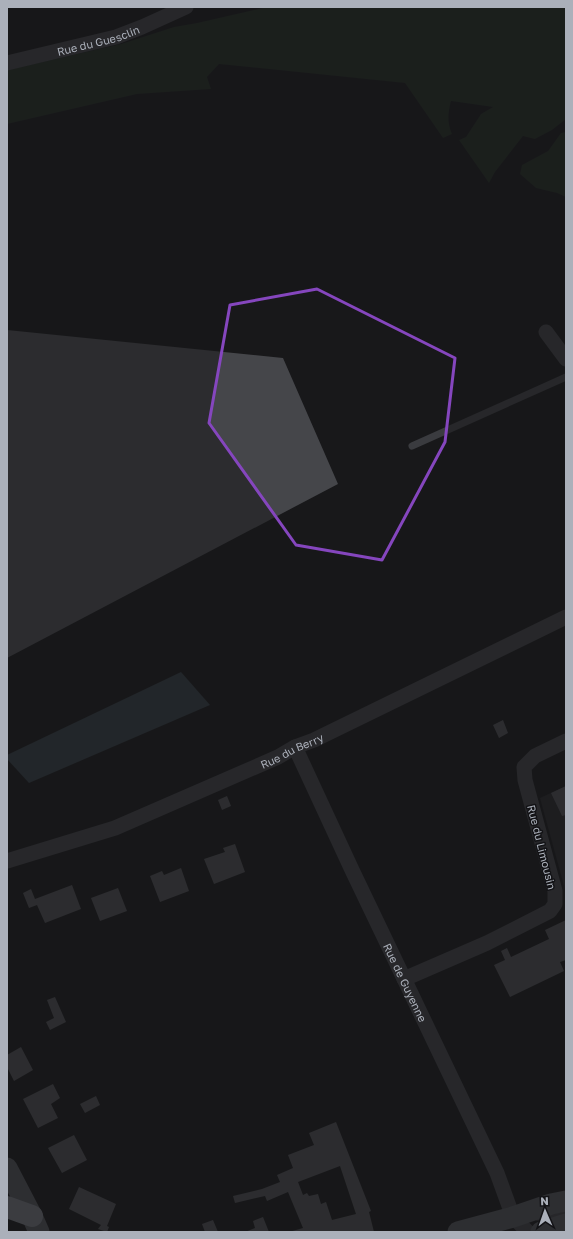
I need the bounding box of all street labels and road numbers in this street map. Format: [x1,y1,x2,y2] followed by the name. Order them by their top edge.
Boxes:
[56,22,141,57] street label: Rue du Guesclin
[258,730,325,770] street label: Rue du Berry
[525,803,559,891] street label: Rue du Limousin
[381,941,430,1024] street label: Rue de Guyenne

